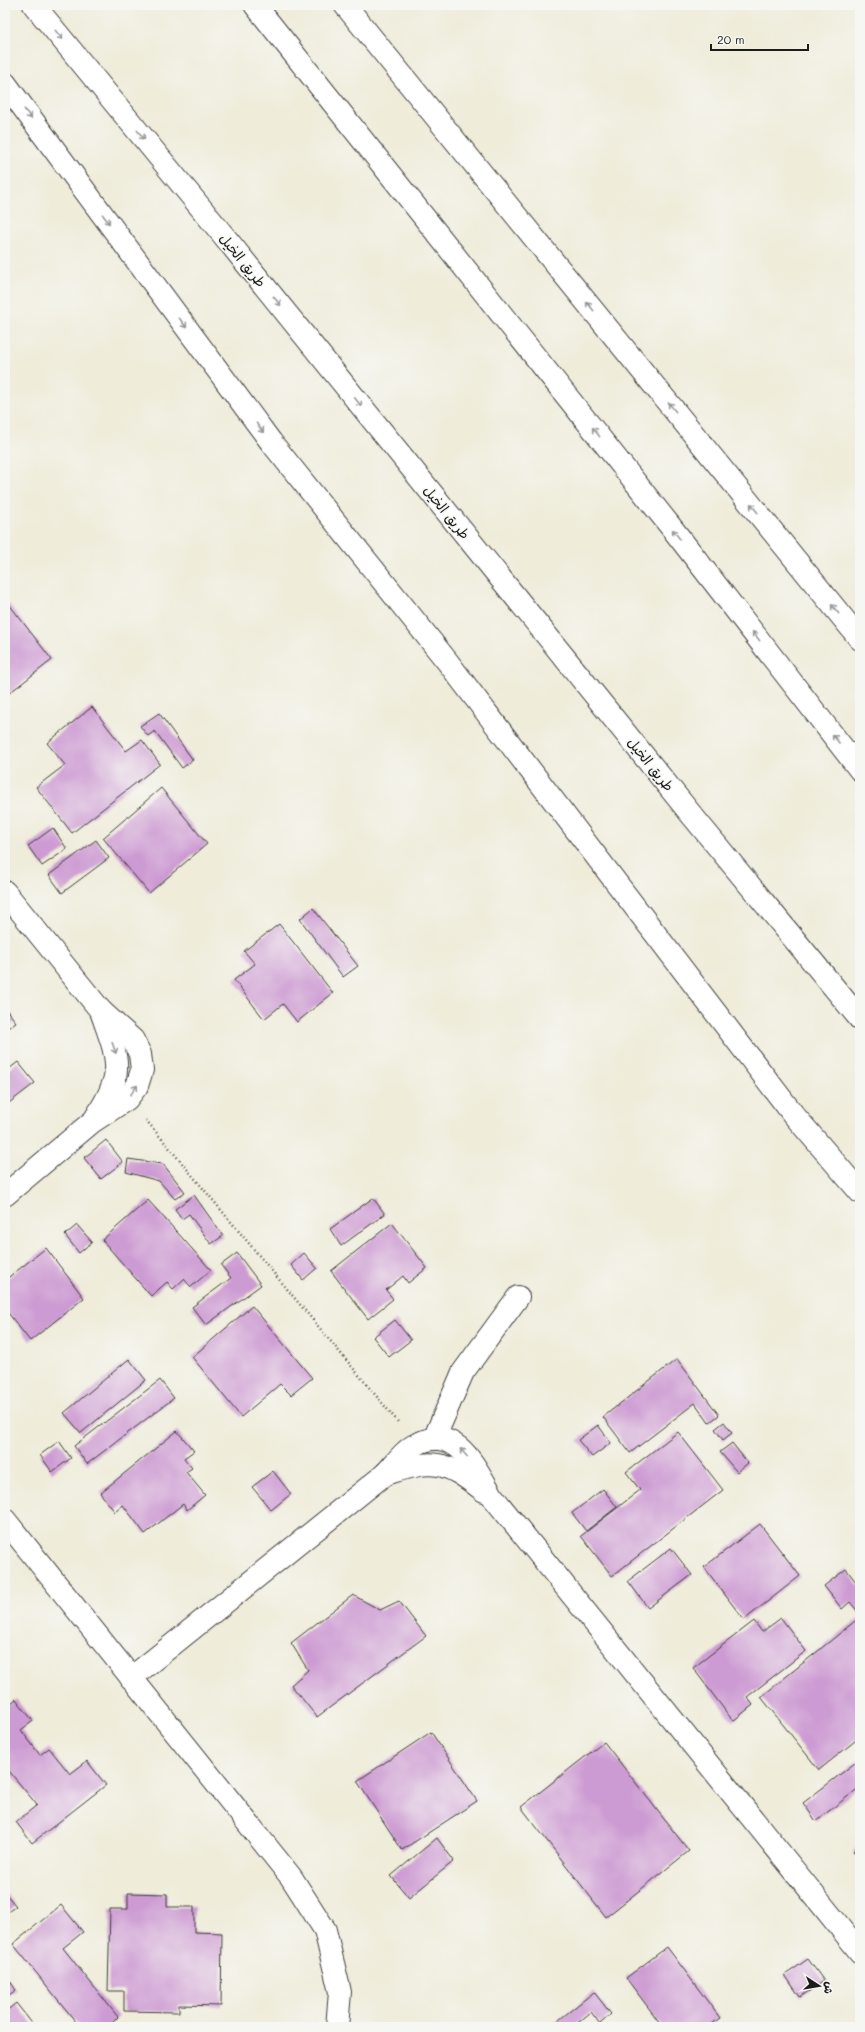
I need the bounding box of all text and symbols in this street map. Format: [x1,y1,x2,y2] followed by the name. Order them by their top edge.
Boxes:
[711,26,808,52] scale bar
[54,30,63,40] one-way arrow
[717,31,745,47] text: 20 m
[24,109,32,120] one-way arrow
[137,130,146,141] one-way arrow
[101,213,110,224] one-way arrow
[215,229,271,291] street label: طريق الخيل
[272,296,281,307] one-way arrow
[586,300,594,311] one-way arrow
[179,318,187,329] one-way arrow
[354,397,363,408] one-way arrow
[667,401,676,412] one-way arrow
[256,422,264,433] one-way arrow
[591,427,600,438] one-way arrow
[419,481,475,543] street label: طريق الخيل
[749,502,758,513] one-way arrow
[672,528,681,539] one-way arrow
[831,603,840,614] one-way arrow
[752,631,761,642] one-way arrow
[623,733,679,795] street label: طريق الخيل
[832,734,840,745] one-way arrow
[110,1042,118,1054] one-way arrow
[130,1085,138,1096] one-way arrow
[460,1448,469,1458] one-way arrow
[799,1966,839,2006] north arrow
[821,1981,838,1996] text: ش

